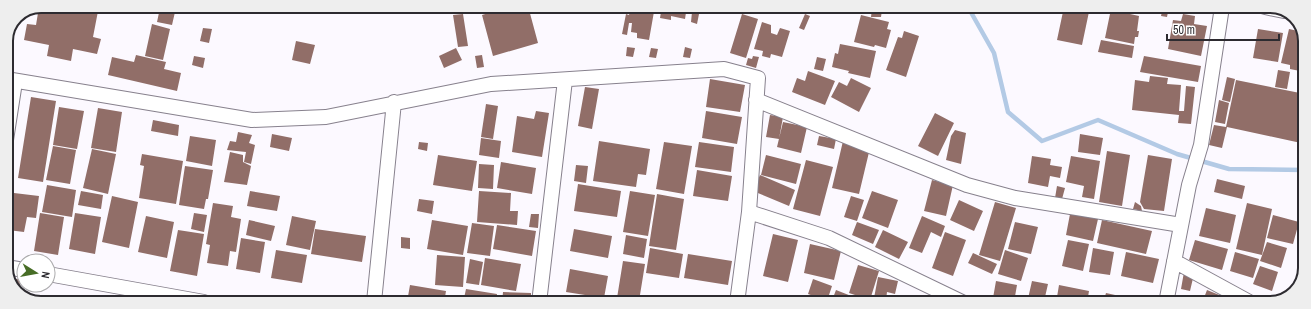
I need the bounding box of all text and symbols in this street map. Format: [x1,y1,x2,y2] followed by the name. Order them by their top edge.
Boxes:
[1167,16,1279,42] scale bar
[1173,22,1195,38] text: 50 m
[16,253,56,293] north arrow
[38,270,53,279] text: N

